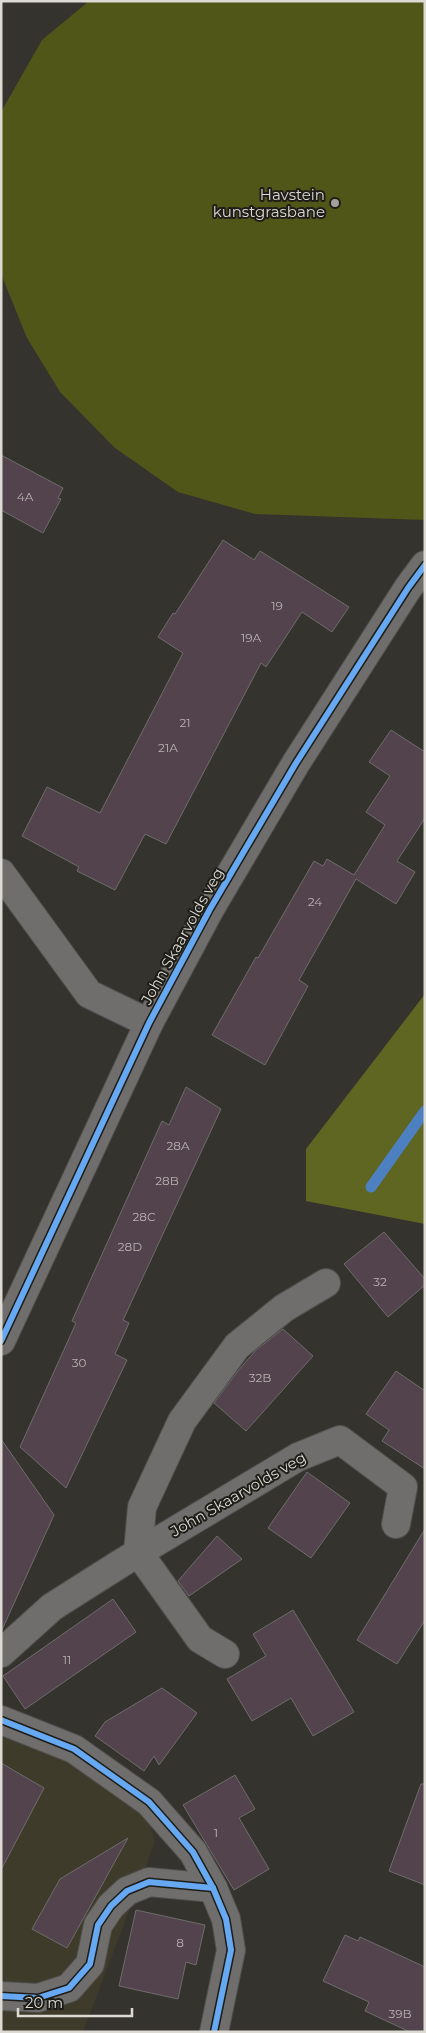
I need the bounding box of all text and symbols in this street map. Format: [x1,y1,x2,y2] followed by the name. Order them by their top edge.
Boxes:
[213,185,325,221] place label: Havstein kunstgrasbane
[329,197,341,209] marker: Havstein kunstgrasbane
[17,489,34,504] house number: 4A
[271,598,283,613] house number: 19
[241,630,261,645] house number: 19A
[179,715,191,730] house number: 21
[158,740,178,755] house number: 21A
[136,864,227,1008] street label: John Skaarvolds veg
[308,894,322,909] house number: 24
[166,1138,190,1153] house number: 28A
[155,1173,179,1188] house number: 28B
[133,1209,156,1224] house number: 28C
[118,1239,142,1254] house number: 28D
[373,1274,387,1289] house number: 32
[72,1355,86,1370] house number: 30
[249,1370,271,1385] house number: 32B
[166,1447,309,1541] street label: John Skaarvolds veg
[63,1652,71,1667] house number: 11
[214,1825,218,1840] house number: 1
[176,1935,184,1950] house number: 8
[18,1986,131,2018] scale bar
[25,1993,63,2012] text: 20 m
[388,2006,412,2021] house number: 39B

